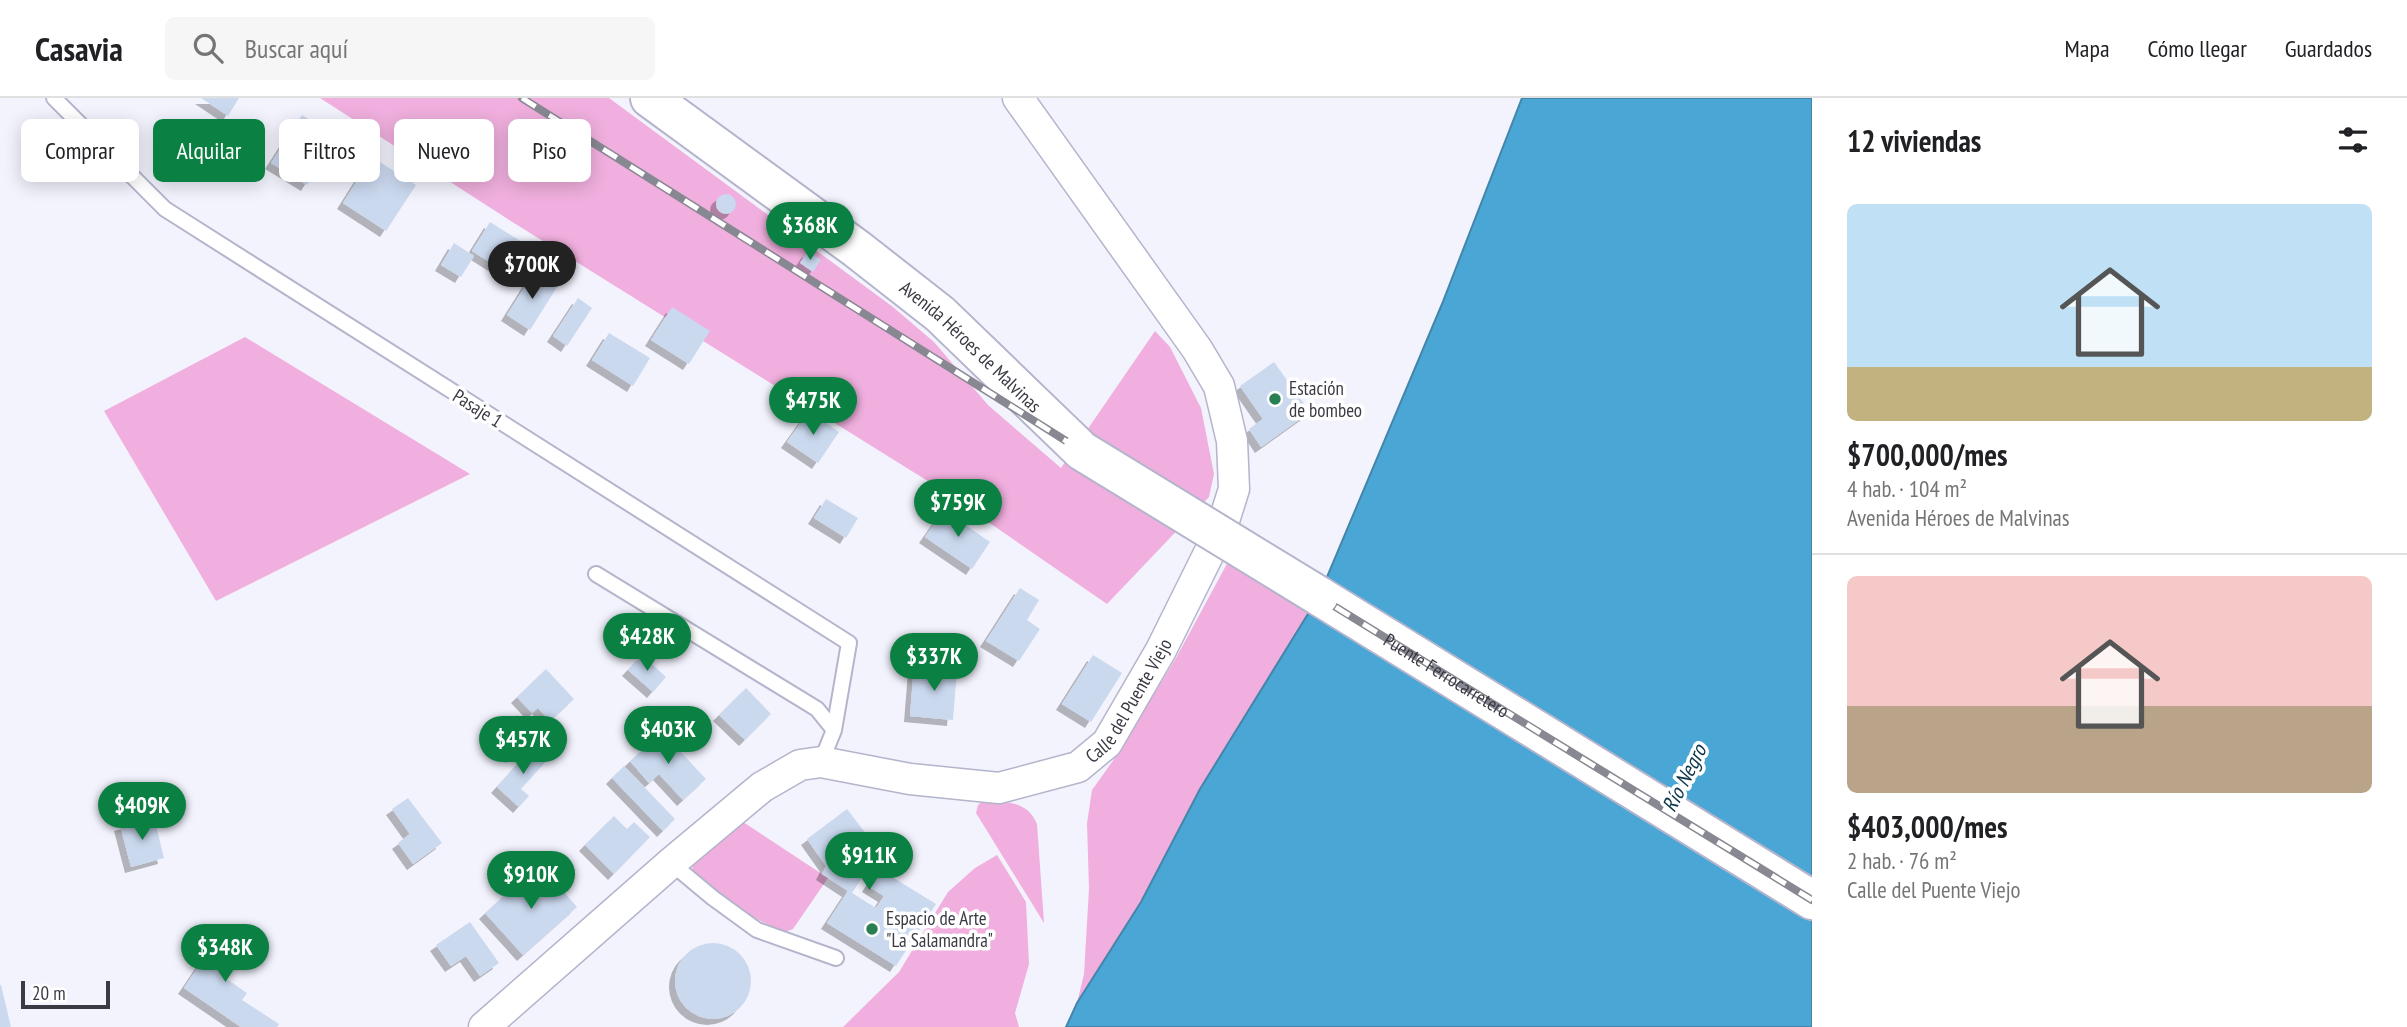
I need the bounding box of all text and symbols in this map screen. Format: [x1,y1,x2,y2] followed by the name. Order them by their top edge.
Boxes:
[165,17,655,80] search box
[35,27,123,70] text: Casavia
[189,29,227,67] icon: search
[245,32,348,65] text: Buscar aquí
[2065,33,2110,64] text: Mapa
[2148,33,2247,64] text: Cómo llegar
[2285,33,2372,64] text: Guardados
[21,119,139,182] chip: Comprar
[153,119,265,182] chip: Alquilar
[279,119,380,182] chip: Filtros
[394,119,494,182] chip: Nuevo
[508,119,591,182] chip: Piso
[1847,121,1981,160] text: 12 viviendas
[2334,121,2372,159] icon: filters
[761,202,859,262] pin: $368K
[782,210,838,239] text: $368K
[483,242,581,301] pin: $700K
[504,249,560,278] text: $700K
[2047,249,2173,375] icon: home
[895,275,1046,417] street label: Avenida Héroes de Malvinas
[1289,376,1362,422] place label: Estación de bombeo
[764,378,862,437] pin: $475K
[449,383,507,433] street label: Pasaje 1
[785,385,841,414] text: $475K
[1267,391,1283,407] marker: Estación de bombeo
[1847,435,2008,474] text: $700,000/mes
[1847,474,1967,503] text: 4 hab. · 104 m²
[909,480,1007,539] pin: $759K
[930,487,986,516] text: $759K
[1847,503,2069,532] text: Avenida Héroes de Malvinas
[598,614,696,673] pin: $428K
[619,621,675,650] text: $428K
[2047,621,2173,747] icon: home
[1379,628,1514,723] street label: Puente Ferrocarretero
[885,634,983,693] pin: $337K
[1080,634,1177,768] street label: Calle del Puente Viejo
[906,641,962,670] text: $337K
[619,706,717,766] pin: $403K
[640,714,696,743] text: $403K
[474,716,572,776] pin: $457K
[495,724,551,753] text: $457K
[1656,738,1713,816] water label: Río Negro
[93,782,191,842] pin: $409K
[114,790,170,819] text: $409K
[1847,807,2008,846] text: $403,000/mes
[820,832,918,892] pin: $911K
[841,840,897,869] text: $911K
[1847,846,1957,875] text: 2 hab. · 76 m²
[482,852,580,911] pin: $910K
[503,859,559,888] text: $910K
[1847,875,2021,904] text: Calle del Puente Viejo
[886,906,993,952] place label: Espacio de Arte "La Salamandra"
[864,921,880,937] marker: Espacio de Arte "La Salamandra"
[176,924,274,984] pin: $348K
[197,932,253,961] text: $348K
[21,978,110,1010] scale bar
[32,981,66,1005] text: 20 m

